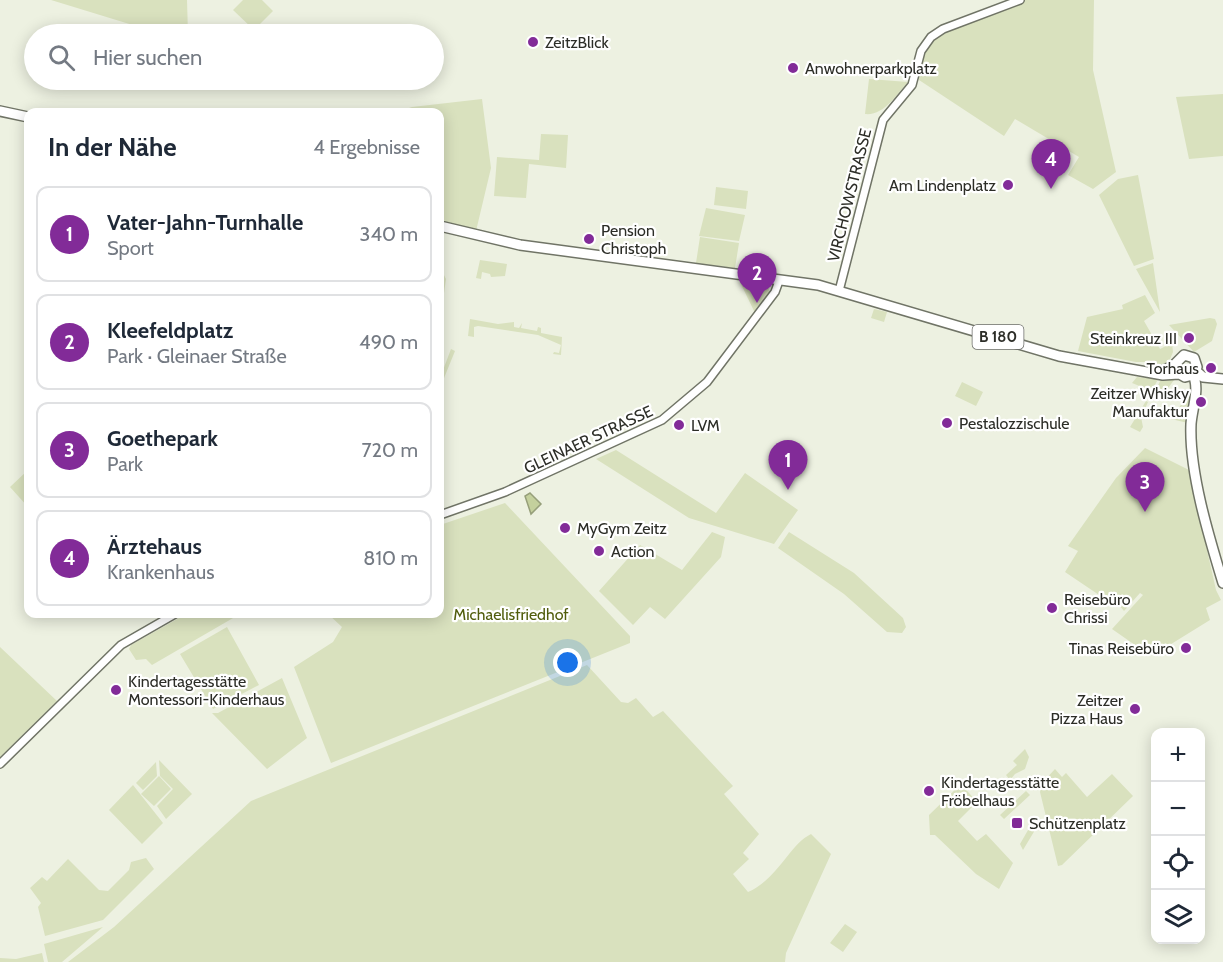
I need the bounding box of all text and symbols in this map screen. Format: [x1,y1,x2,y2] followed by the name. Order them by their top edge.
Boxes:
[24,24,444,90] search box
[545,33,609,52] place label: ZeitzBlick
[526,35,540,49] marker: ZeitzBlick
[45,41,78,74] icon: search
[93,44,202,71] text: Hier suchen
[805,59,937,78] place label: Anwohnerparkplatz
[786,61,800,75] marker: Anwohnerparkplatz
[824,126,875,264] street label: VIRCHOWSTRASSE
[48,131,177,163] text: In der Nähe
[313,135,420,159] text: 4 Ergebnisse
[1032,140,1070,189] pin: 4
[889,176,996,195] place label: Am Lindenplatz
[1001,178,1015,192] marker: Am Lindenplatz
[107,209,303,236] text: Vater-Jahn-Turnhalle
[601,221,666,258] place label: Pension Christoph
[66,222,73,246] text: 1
[360,222,418,246] text: 340 m
[582,232,596,246] marker: Pension Christoph
[107,236,154,260] text: Sport
[738,254,777,303] pin: 2
[107,317,233,344] text: Kleefeldplatz
[972,325,1024,349] road number: B 180
[1090,329,1177,348] place label: Steinkreuz III
[64,330,75,354] text: 2
[359,330,418,354] text: 490 m
[1182,331,1196,345] marker: Steinkreuz III
[107,344,287,368] text: Park · Gleinaer Straße
[1147,359,1199,378] place label: Torhaus
[1204,361,1218,375] marker: Torhaus
[1090,384,1190,421] place label: Zeitzer Whisky Manufaktur
[1194,395,1208,409] marker: Zeitzer Whisky Manufaktur
[521,401,656,478] street label: GLEINAER STRASSE
[959,414,1069,433] place label: Pestalozzischule
[691,416,720,435] place label: LVM
[940,416,954,430] marker: Pestalozzischule
[672,418,686,432] marker: LVM
[107,425,218,452] text: Goethepark
[64,438,75,462] text: 3
[361,438,418,462] text: 720 m
[768,440,808,490] pin: 1
[107,452,143,476] text: Park
[1126,462,1164,512] pin: 3
[577,519,667,538] place label: MyGym Zeitz
[558,521,572,535] marker: MyGym Zeitz
[107,533,202,560] text: Ärztehaus
[611,542,655,561] place label: Action
[592,544,606,558] marker: Action
[63,546,76,570] text: 4
[363,546,418,570] text: 810 m
[107,560,214,584] text: Krankenhaus
[1064,590,1131,627] place label: Reisebüro Chrissi
[1045,601,1059,615] marker: Reisebüro Chrissi
[453,605,569,624] park label: Michaelisfriedhof
[1069,639,1174,658] place label: Tinas Reisebüro
[1179,641,1193,655] marker: Tinas Reisebüro
[553,648,582,677] your location
[128,672,285,709] place label: Kindertagesstätte Montessori-Kinderhaus
[109,683,123,697] marker: Kindertagesstätte Montessori-Kinderhaus
[1050,691,1124,728] place label: Zeitzer Pizza Haus
[1128,702,1142,716] marker: Zeitzer Pizza Haus
[1151,728,1205,944] map controls
[1151,728,1205,782] button: +
[941,773,1059,810] place label: Kindertagesstätte Fröbelhaus
[1151,782,1205,836] button: −
[922,784,936,798] marker: Kindertagesstätte Fröbelhaus
[1029,814,1126,833] place label: Schützenplatz
[1010,816,1024,830] marker: Schützenplatz
[1151,836,1205,890] button: locate
[1151,890,1205,944] button: layers

